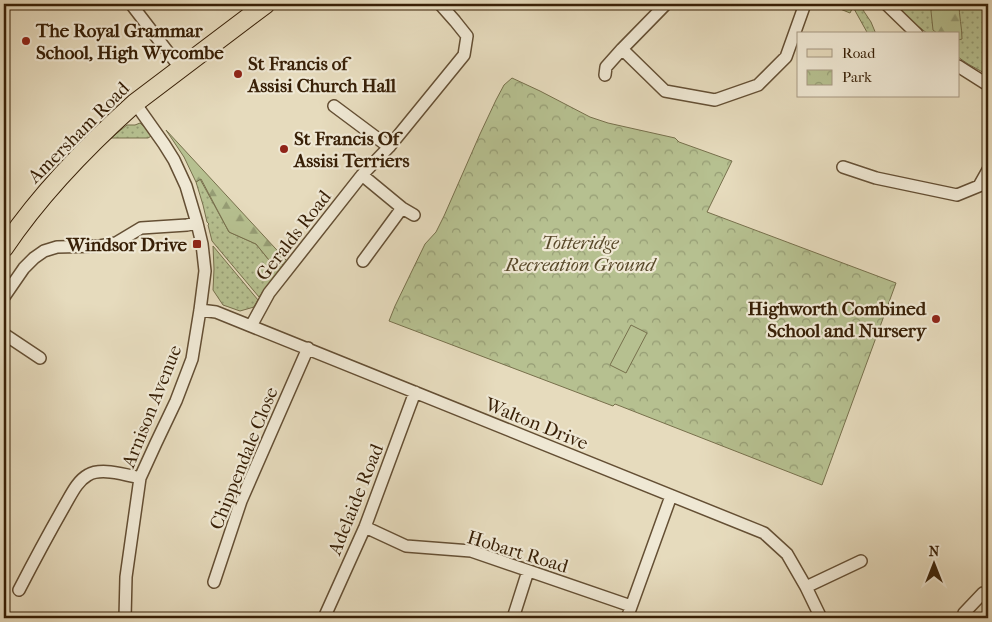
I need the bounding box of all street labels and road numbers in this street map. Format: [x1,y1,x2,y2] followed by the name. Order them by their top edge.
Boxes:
[23,77,134,189] street label: Amersham Road
[252,186,336,285] street label: Geralds Road
[117,342,186,472] street label: Arnison Avenue
[205,384,283,533] street label: Chippendale Close
[481,393,591,455] street label: Walton Drive
[323,440,388,559] street label: Adelaide Road
[465,526,571,578] street label: Hobart Road

